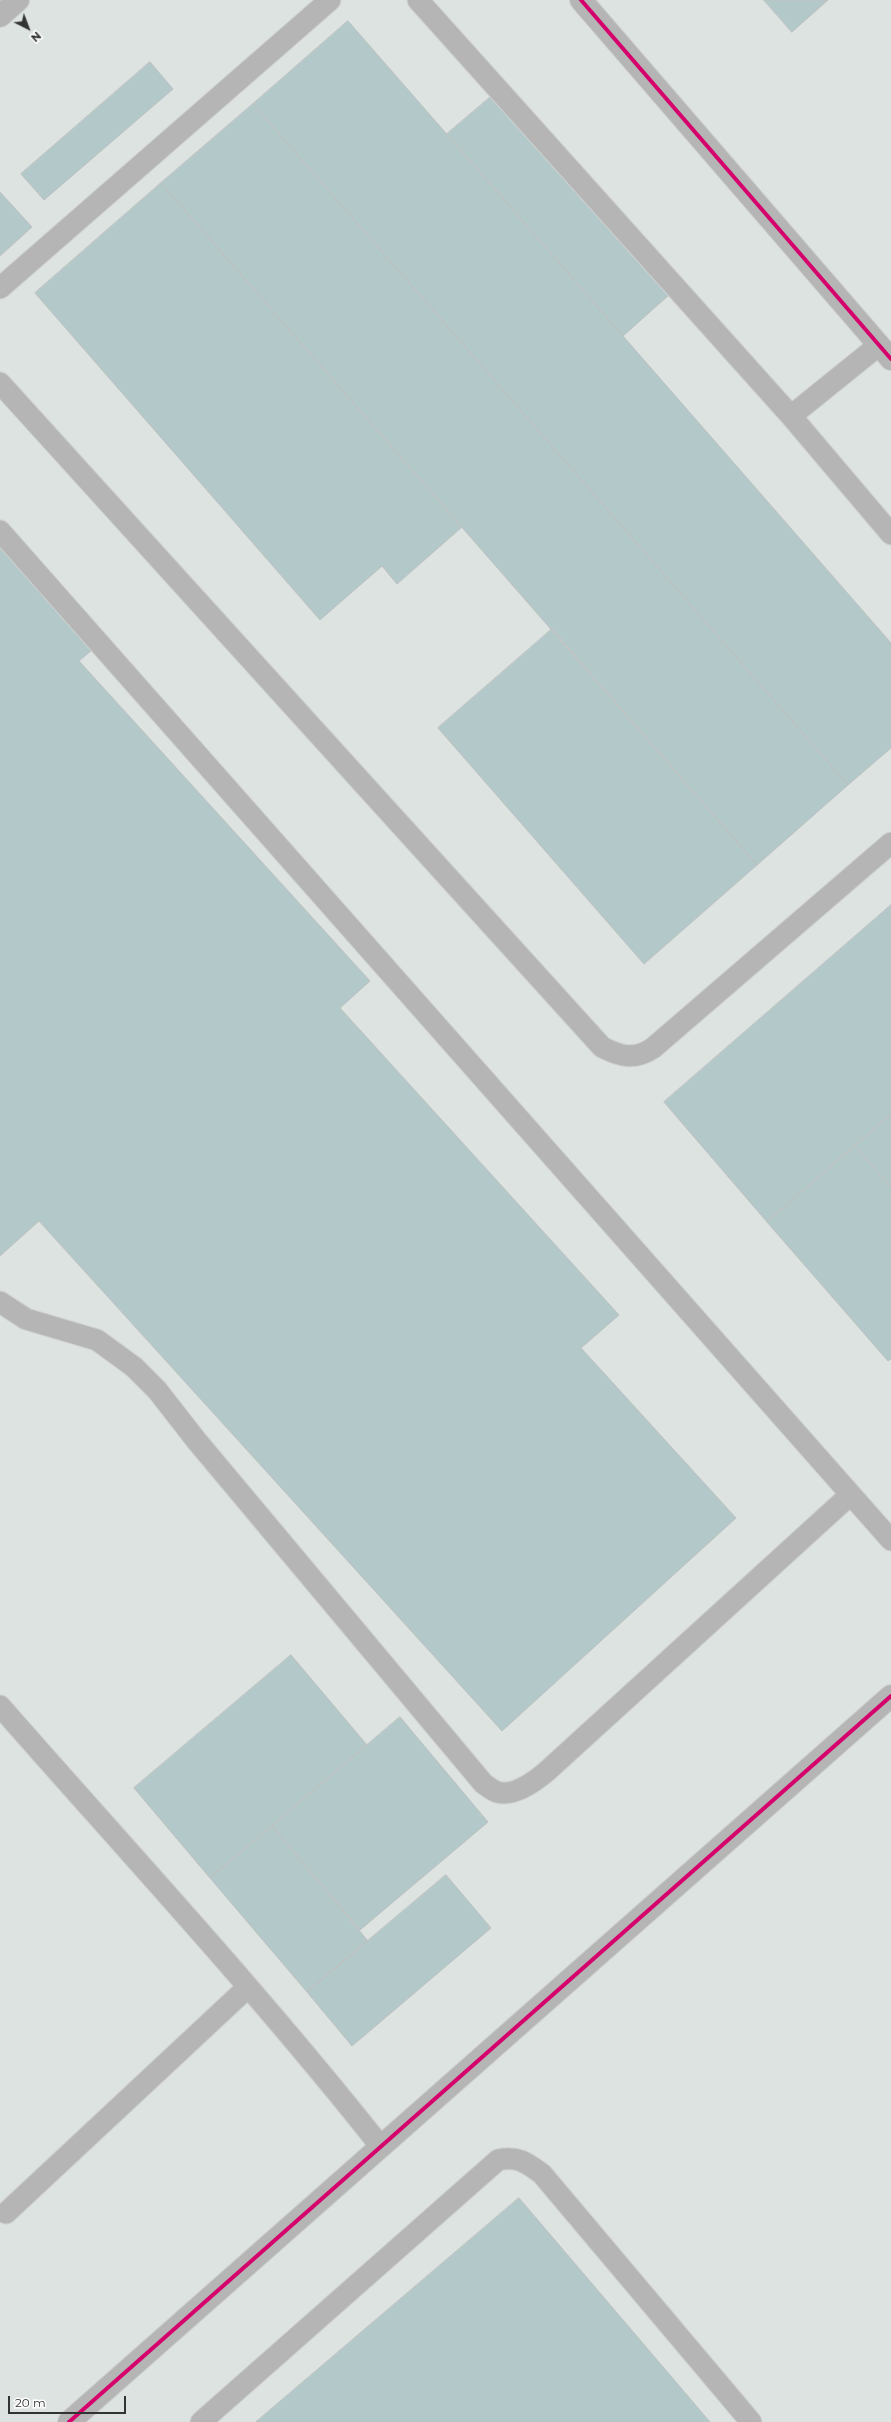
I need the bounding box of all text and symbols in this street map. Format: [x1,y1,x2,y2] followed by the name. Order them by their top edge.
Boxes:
[8,8,48,48] north arrow
[28,29,44,45] text: N
[10,2388,128,2414] scale bar
[15,2395,46,2410] text: 20 m

